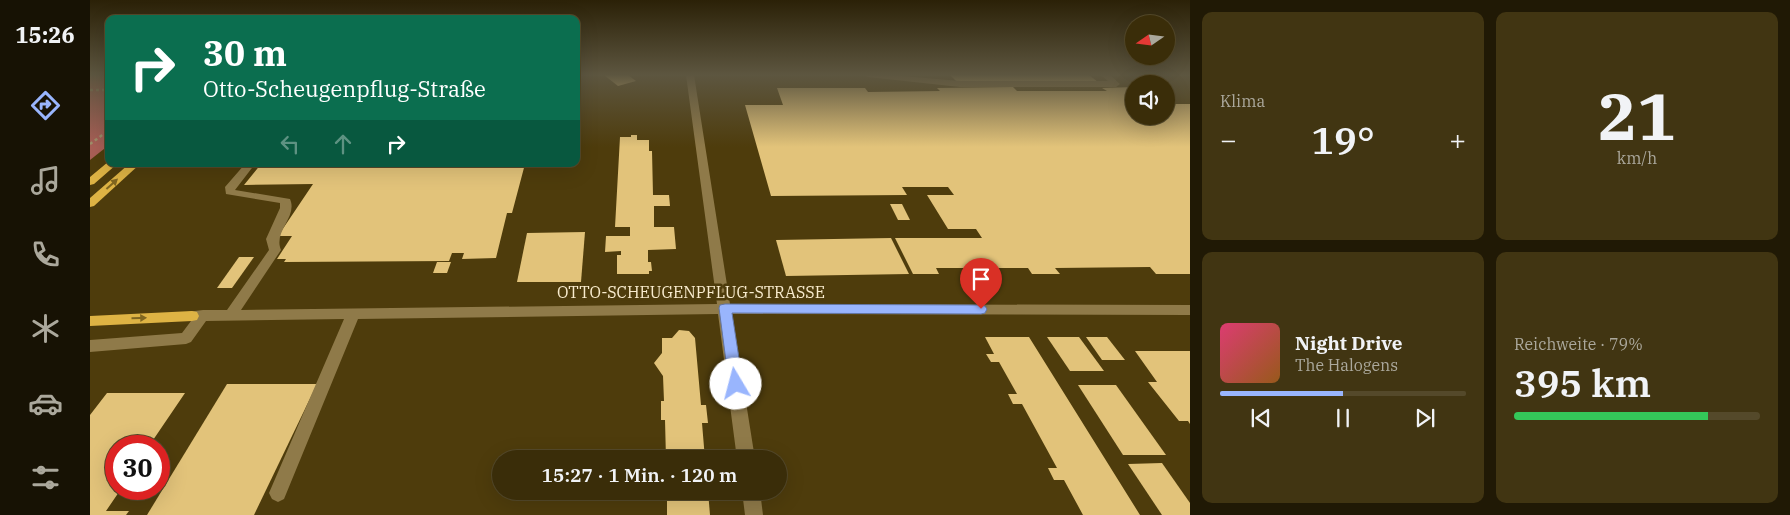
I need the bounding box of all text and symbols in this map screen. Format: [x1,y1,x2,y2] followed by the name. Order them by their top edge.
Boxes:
[1125,15,1175,65] north arrow
[1125,15,1175,125] map controls
[15,20,75,49] text: 15:26
[203,30,287,76] text: 30 m
[120,35,185,100] icon: right
[1598,73,1676,158] text: 21
[203,74,486,103] text: Otto-Scheugenpflug-Straße
[1125,75,1175,125] button: sound
[28,88,63,123] icon: directions
[1220,91,1265,111] text: Klima
[1311,115,1375,164] text: 19°
[1220,121,1237,158] text: −
[1449,121,1466,158] text: +
[276,130,304,158] icon: left
[329,130,357,158] icon: ahead
[382,130,410,158] icon: right
[1617,148,1657,168] text: km/h
[28,163,63,198] icon: music
[106,178,118,190] one-way arrow
[28,237,63,272] icon: phone
[960,258,1002,309] pin
[967,265,995,293] icon: arrive
[557,282,825,302] street label: OTTO-SCHEUGENPFLUG-STRASSE
[28,311,63,346] icon: climate
[131,314,147,322] one-way arrow
[1295,331,1403,355] text: Night Drive
[1514,334,1643,354] text: Reichweite · 79%
[1295,355,1398,375] text: The Halogens
[709,357,761,409] position arrow
[1514,358,1651,407] text: 395 km
[28,386,63,421] icon: car
[1247,404,1275,432] icon: previous
[1329,404,1357,432] icon: pause
[1411,404,1439,432] icon: next
[105,435,170,500] speed limit sign: 30
[28,460,63,495] icon: filters
[542,463,737,487] text: 15:27 · 1 Min. · 120 m

